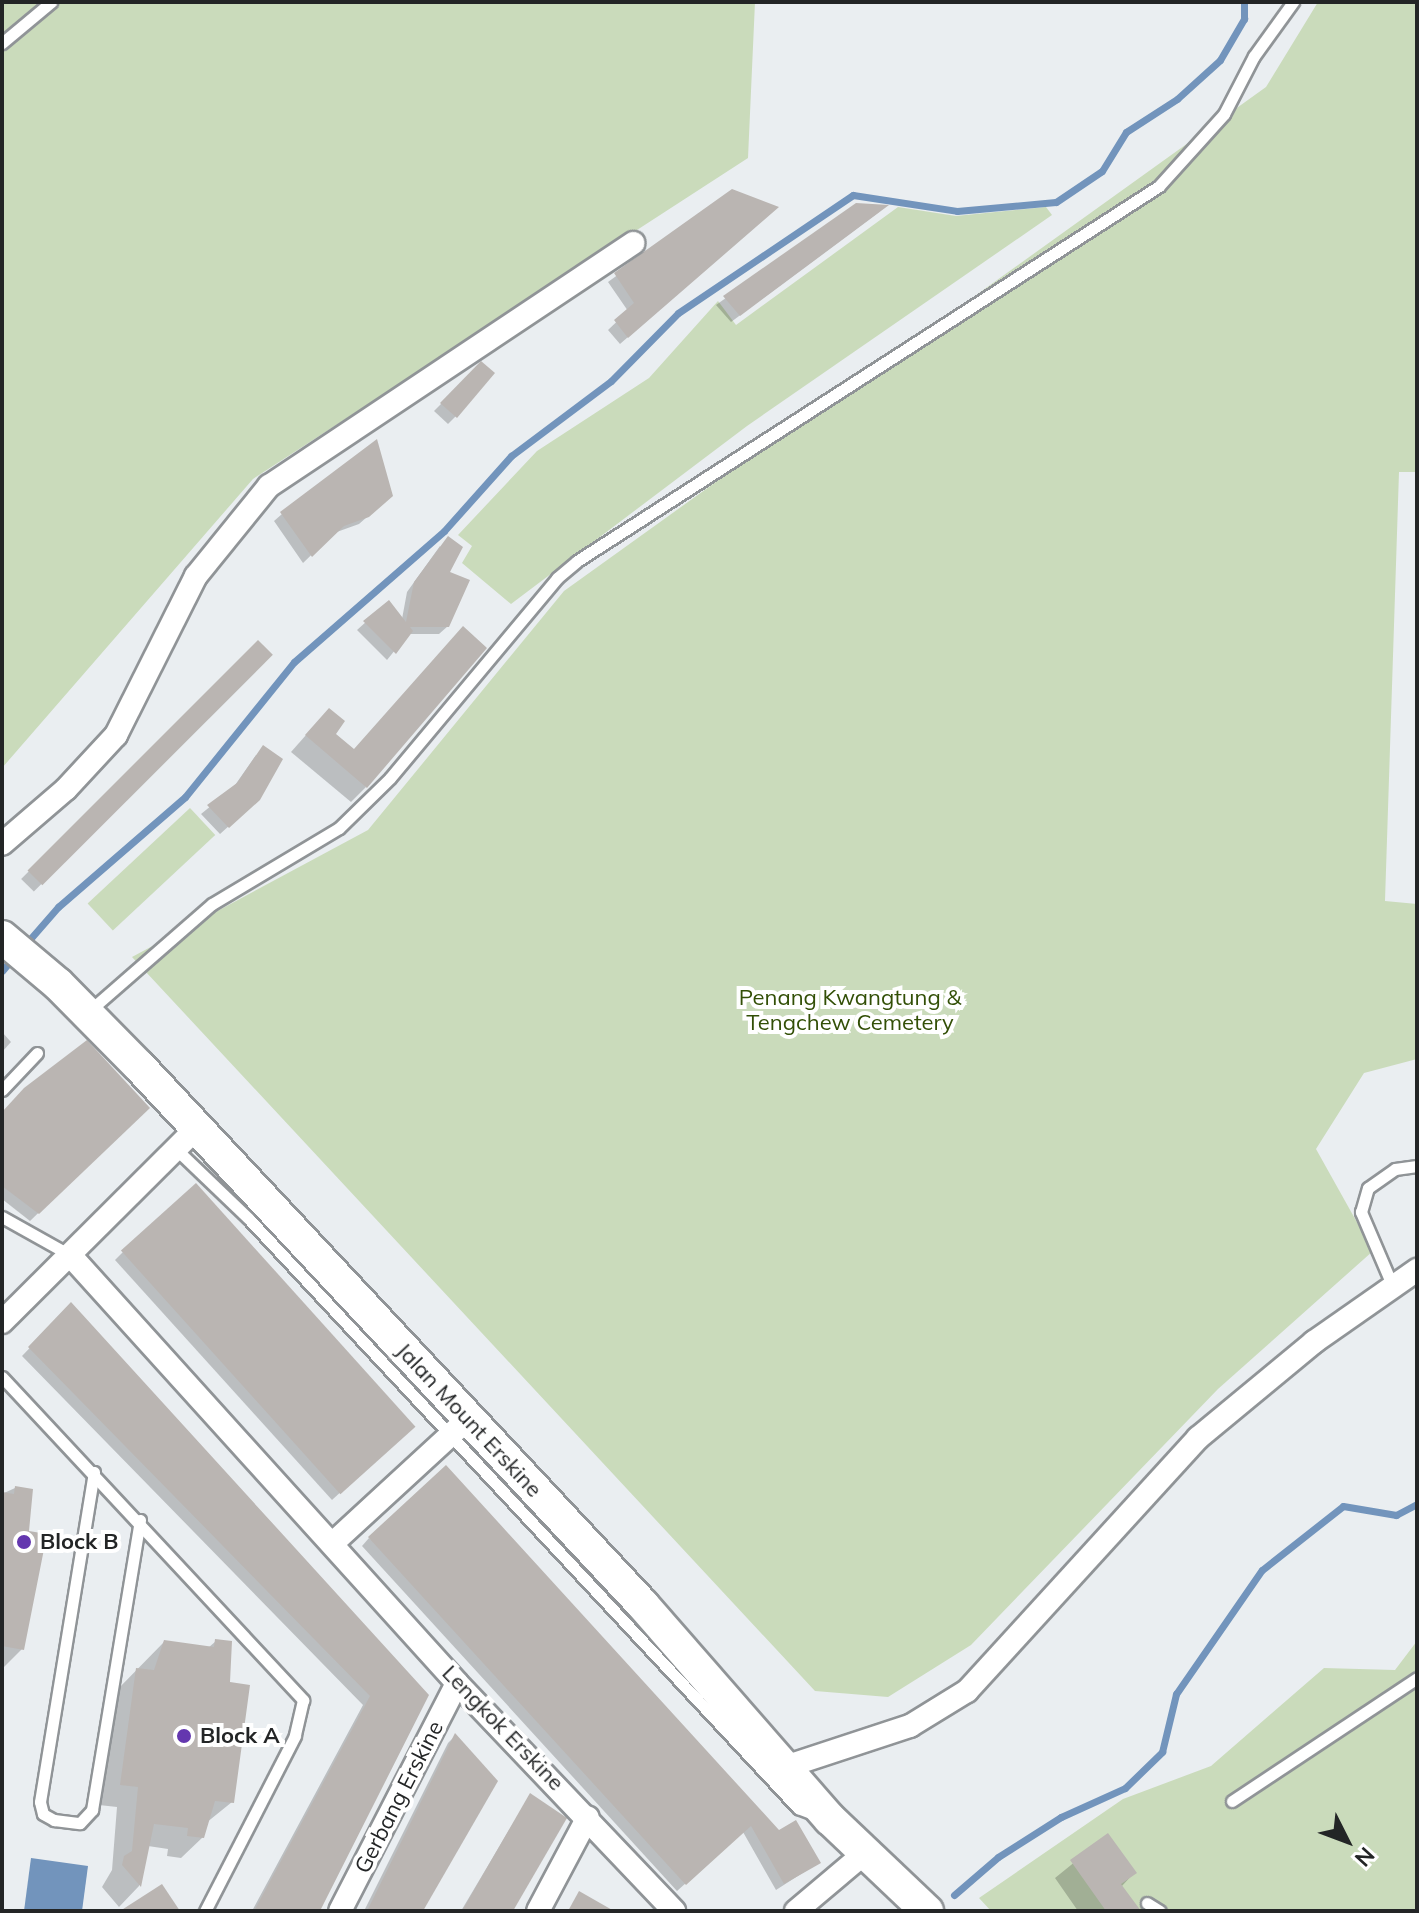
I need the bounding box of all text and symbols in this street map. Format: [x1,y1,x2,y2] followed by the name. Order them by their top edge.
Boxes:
[739,984,961,1036] park label: Penang Kwangtung & Tengchew Cemetery
[391,1337,547,1503] street label: Jalan Mount Erskine
[40,1529,118,1555] place label: Block B
[15,1533,33,1551] marker: Block B
[437,1660,569,1796] street label: Lengkok Erskine
[349,1716,449,1878] street label: Gerbang Erskine
[200,1723,280,1749] place label: Block A
[175,1727,193,1745] marker: Block A
[1307,1801,1387,1881] north arrow
[1349,1842,1381,1873] text: N

